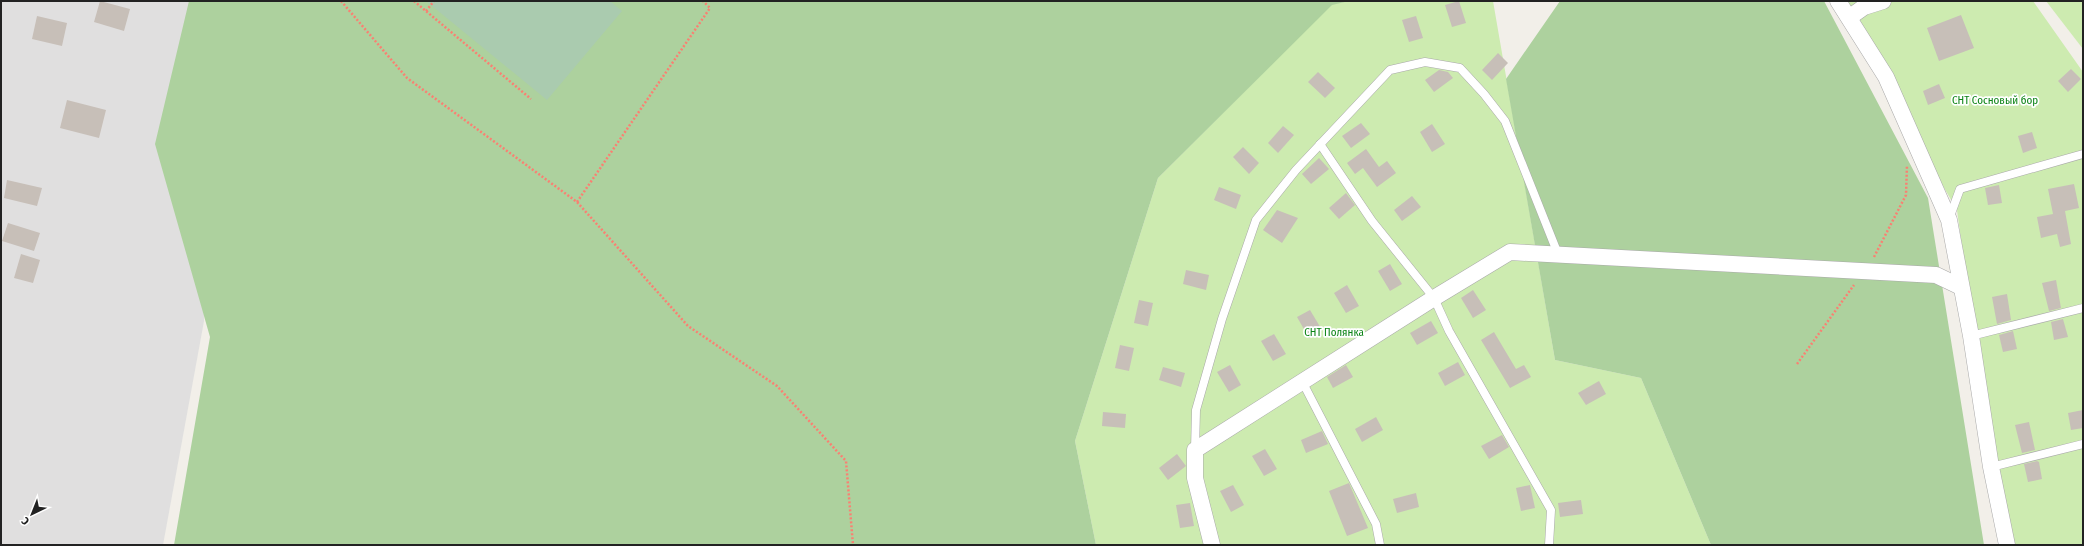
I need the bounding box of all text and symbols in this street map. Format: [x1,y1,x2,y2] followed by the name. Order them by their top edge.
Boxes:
[1952,94,2038,107] park label: СНТ Сосновый бор
[1304,326,1364,339] park label: СНТ Полянка
[12,494,52,534] north arrow
[19,514,32,528] text: С

